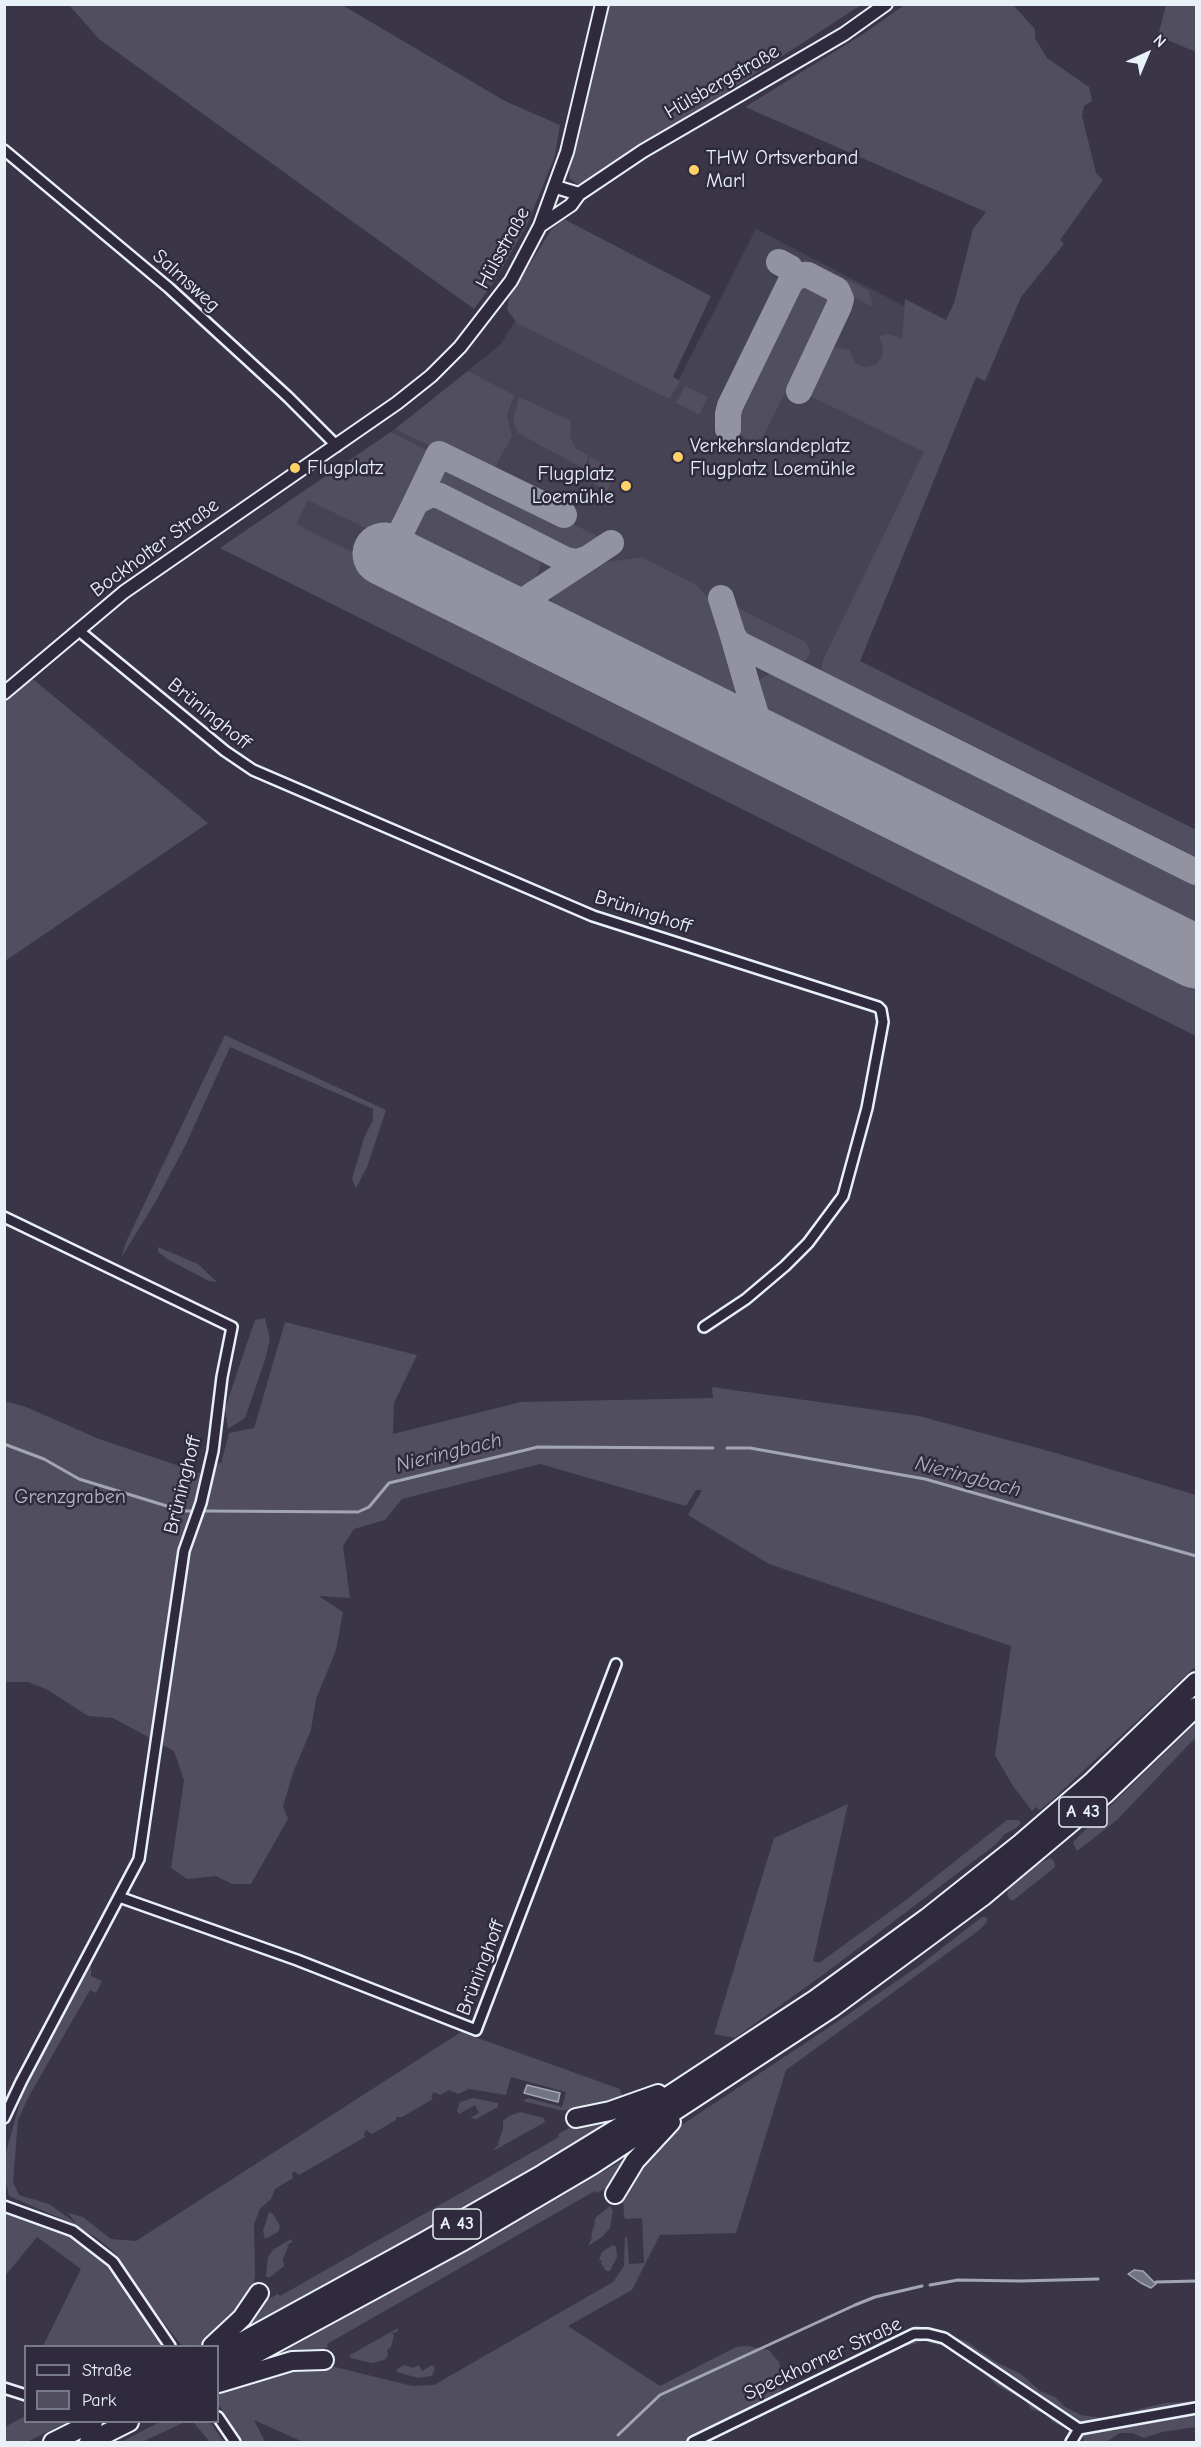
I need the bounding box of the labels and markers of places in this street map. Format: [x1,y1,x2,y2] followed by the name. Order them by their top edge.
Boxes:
[706,146,858,193] place label: THW Ortsverband Marl
[687,163,701,177] marker: THW Ortsverband Marl
[690,434,855,481] place label: Verkehrslandeplatz Flugplatz Loemühle
[671,450,685,464] marker: Verkehrslandeplatz Flugplatz Loemühle
[307,456,383,480] place label: Flugplatz
[288,461,302,475] marker: Flugplatz
[532,462,614,509] place label: Flugplatz Loemühle
[619,479,633,493] marker: Flugplatz Loemühle

